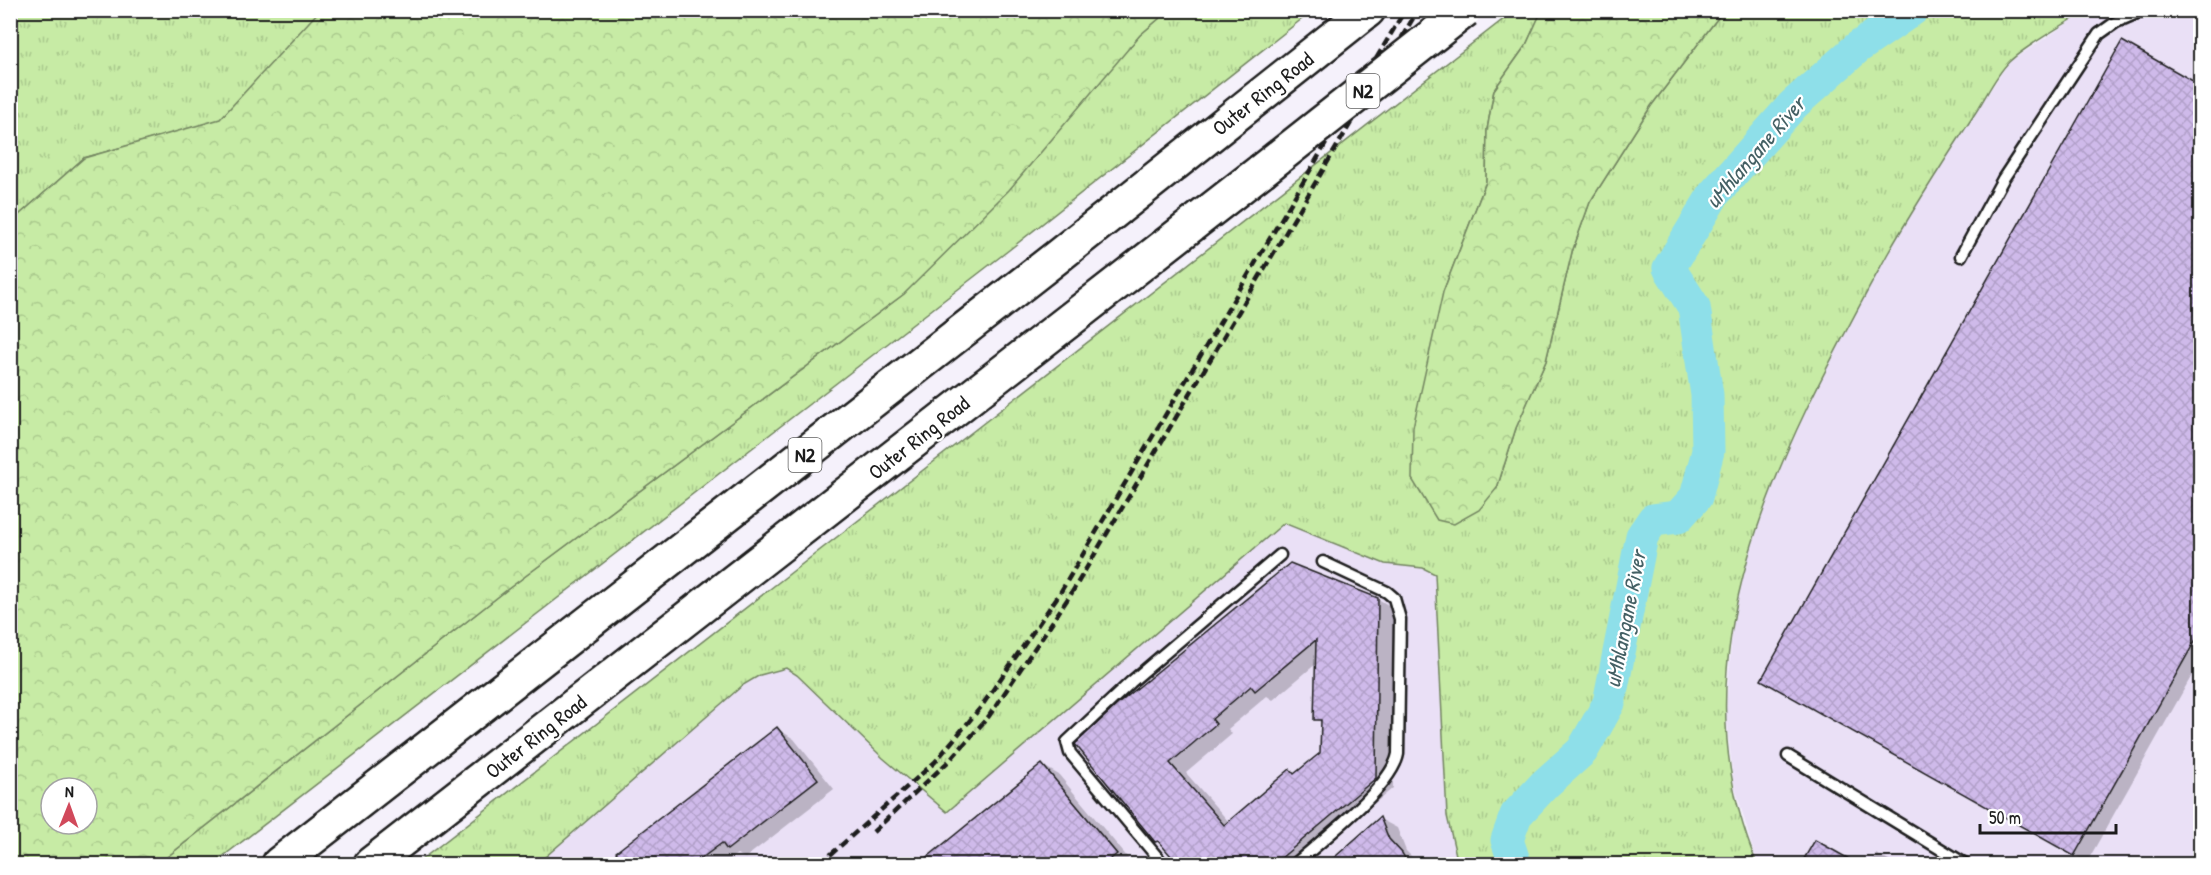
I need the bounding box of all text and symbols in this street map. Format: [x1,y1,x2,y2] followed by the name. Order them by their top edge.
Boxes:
[1206,45,1319,142] street label: Outer Ring Road
[1346,74,1380,108] road number: N2
[1698,88,1813,214] water label: uMhlangane River
[862,389,975,486] street label: Outer Ring Road
[788,438,822,472] road number: N2
[1597,546,1653,690] water label: uMhlangane River
[479,688,592,785] street label: Outer Ring Road
[39,776,99,836] north arrow
[65,780,74,802] text: N
[1980,797,2116,835] scale bar
[1989,805,2021,830] text: 50 m

